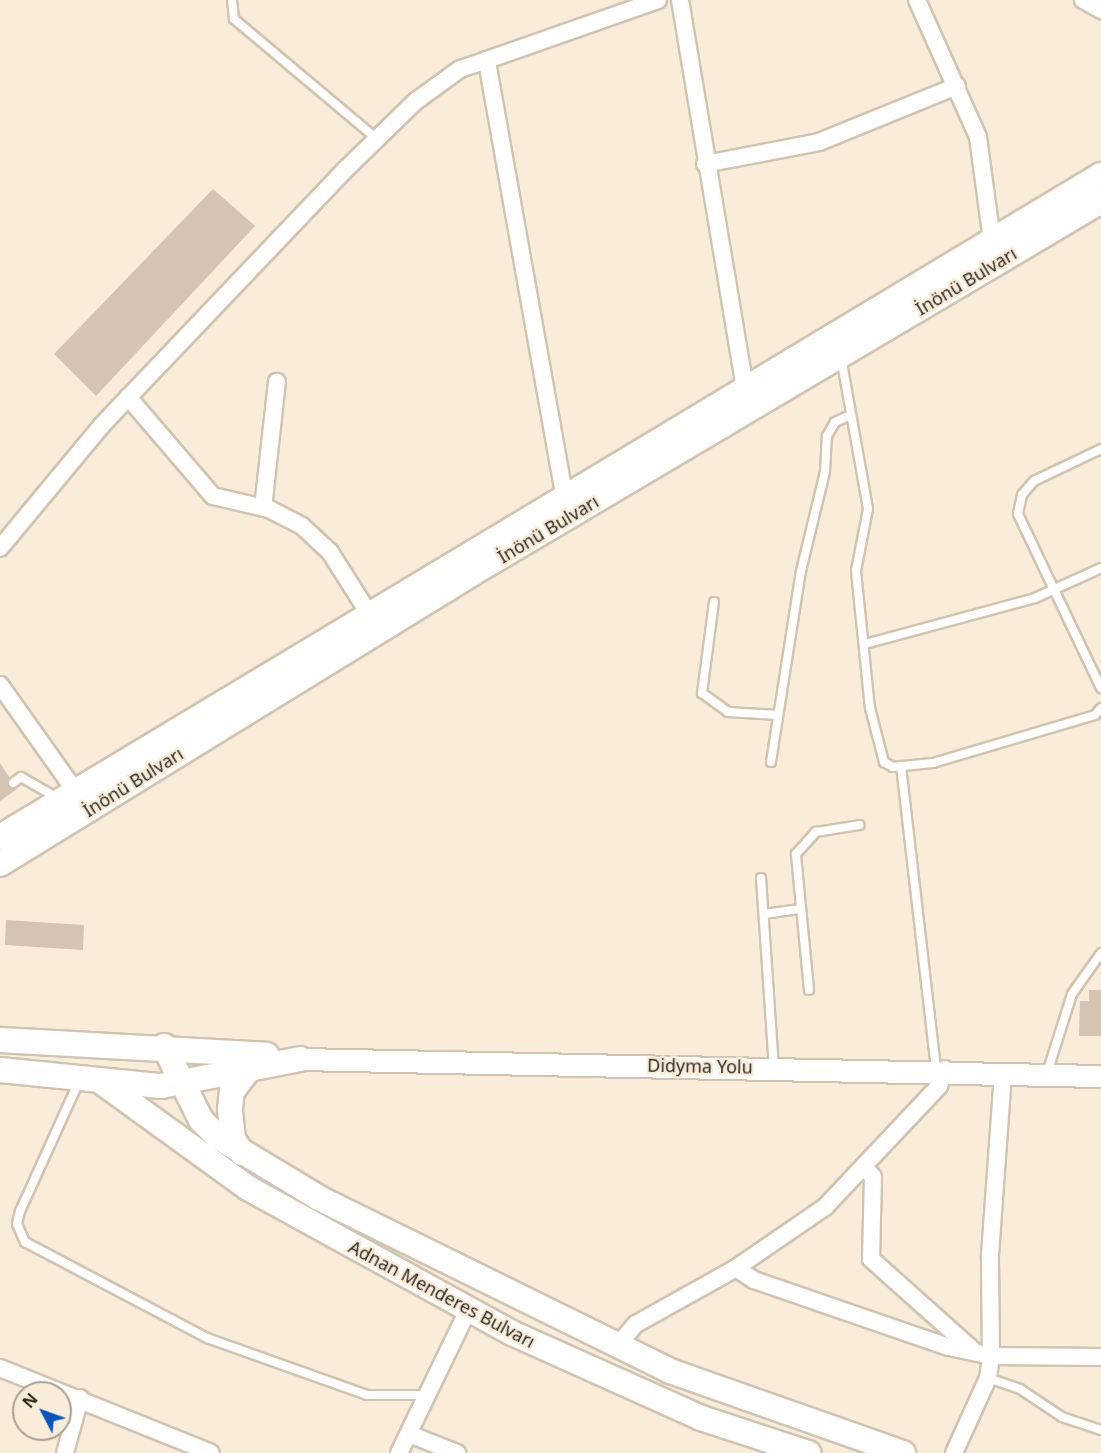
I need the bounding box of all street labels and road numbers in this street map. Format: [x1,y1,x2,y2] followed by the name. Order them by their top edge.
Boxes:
[912,242,1020,320] street label: İnönü Bulvarı
[494,490,602,568] street label: İnönü Bulvarı
[79,743,187,821] street label: İnönü Bulvarı
[647,1054,753,1078] street label: Didyma Yolu
[345,1236,539,1352] street label: Adnan Menderes Bulvarı

